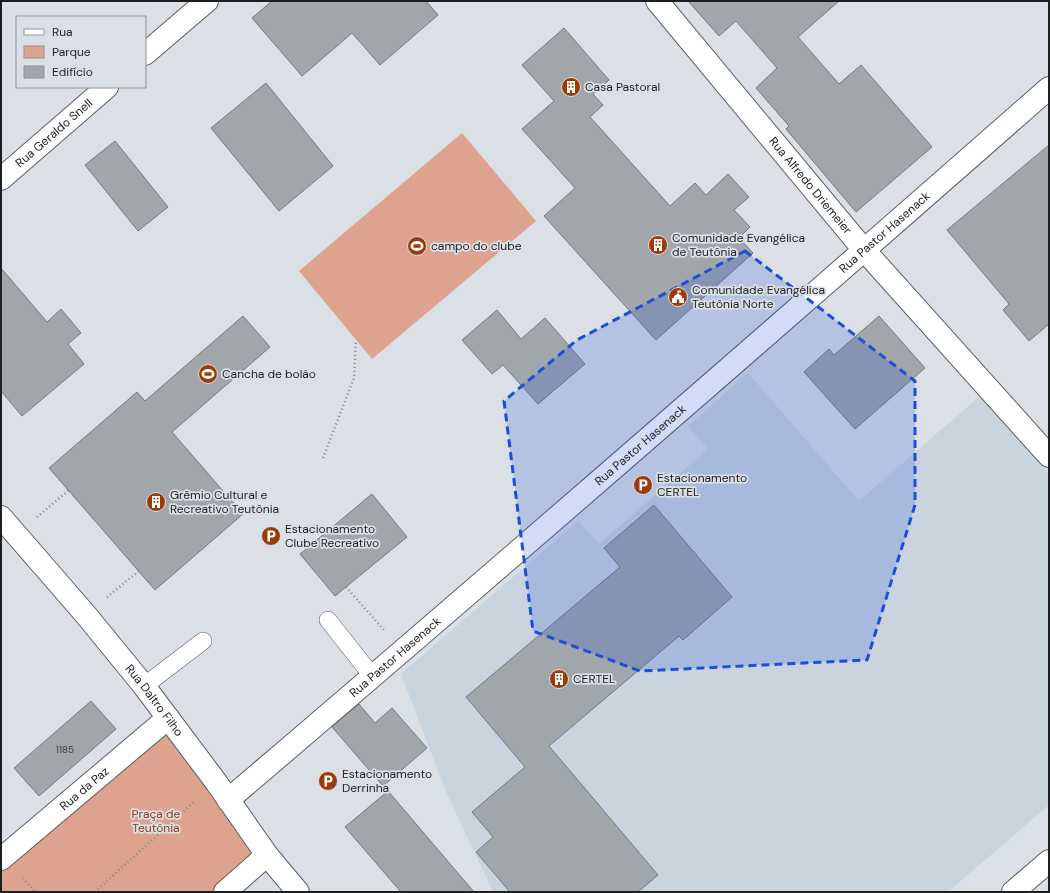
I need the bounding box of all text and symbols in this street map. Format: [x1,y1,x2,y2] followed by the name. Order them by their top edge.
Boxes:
[16,16,146,88] legend
[52,24,73,40] text: Rua
[52,44,91,60] text: Parque
[52,64,93,80] text: Edifício
[560,76,582,98] building icon: Casa Pastoral
[585,79,660,95] place label: Casa Pastoral
[12,95,96,171] street label: Rua Geraldo Snell
[765,134,856,238] street label: Rua Alfredo Driemeier
[836,188,933,276] street label: Rua Pastor Hasenack
[672,230,805,260] place label: Comunidade Evangélica de Teutônia
[647,234,669,256] building icon: Comunidade Evangélica de Teutônia
[406,235,428,257] sports icon: campo do clube
[431,238,522,254] place label: campo do clube
[692,282,825,312] place label: Comunidade Evangélica Teutônia Norte
[667,286,689,308] public building icon: Comunidade Evangélica Teutônia Norte
[197,363,219,385] sports icon: Cancha de bolão
[222,366,316,382] place label: Cancha de bolão
[591,401,689,489] street label: Rua Pastor Hasenack
[657,470,747,500] place label: Estacionamento CERTEL
[632,474,654,496] parking icon: Estacionamento CERTEL
[170,487,279,517] place label: Grêmio Cultural e Recreativo Teutônia
[145,491,167,513] building icon: Grêmio Cultural e Recreativo Teutônia
[285,521,379,551] place label: Estacionamento Clube Recreativo
[260,525,282,547] parking icon: Estacionamento Clube Recreativo
[346,613,444,701] street label: Rua Pastor Hasenack
[122,661,187,739] street label: Rua Daltro Filho
[548,668,570,690] building icon: CERTEL
[573,671,615,687] place label: CERTEL
[56,743,74,756] house number: 1185
[56,763,112,814] street label: Rua da Paz
[342,766,432,796] place label: Estacionamento Derrinha
[317,770,339,792] parking icon: Estacionamento Derrinha
[132,806,181,836] park label: Praça de Teutônia

